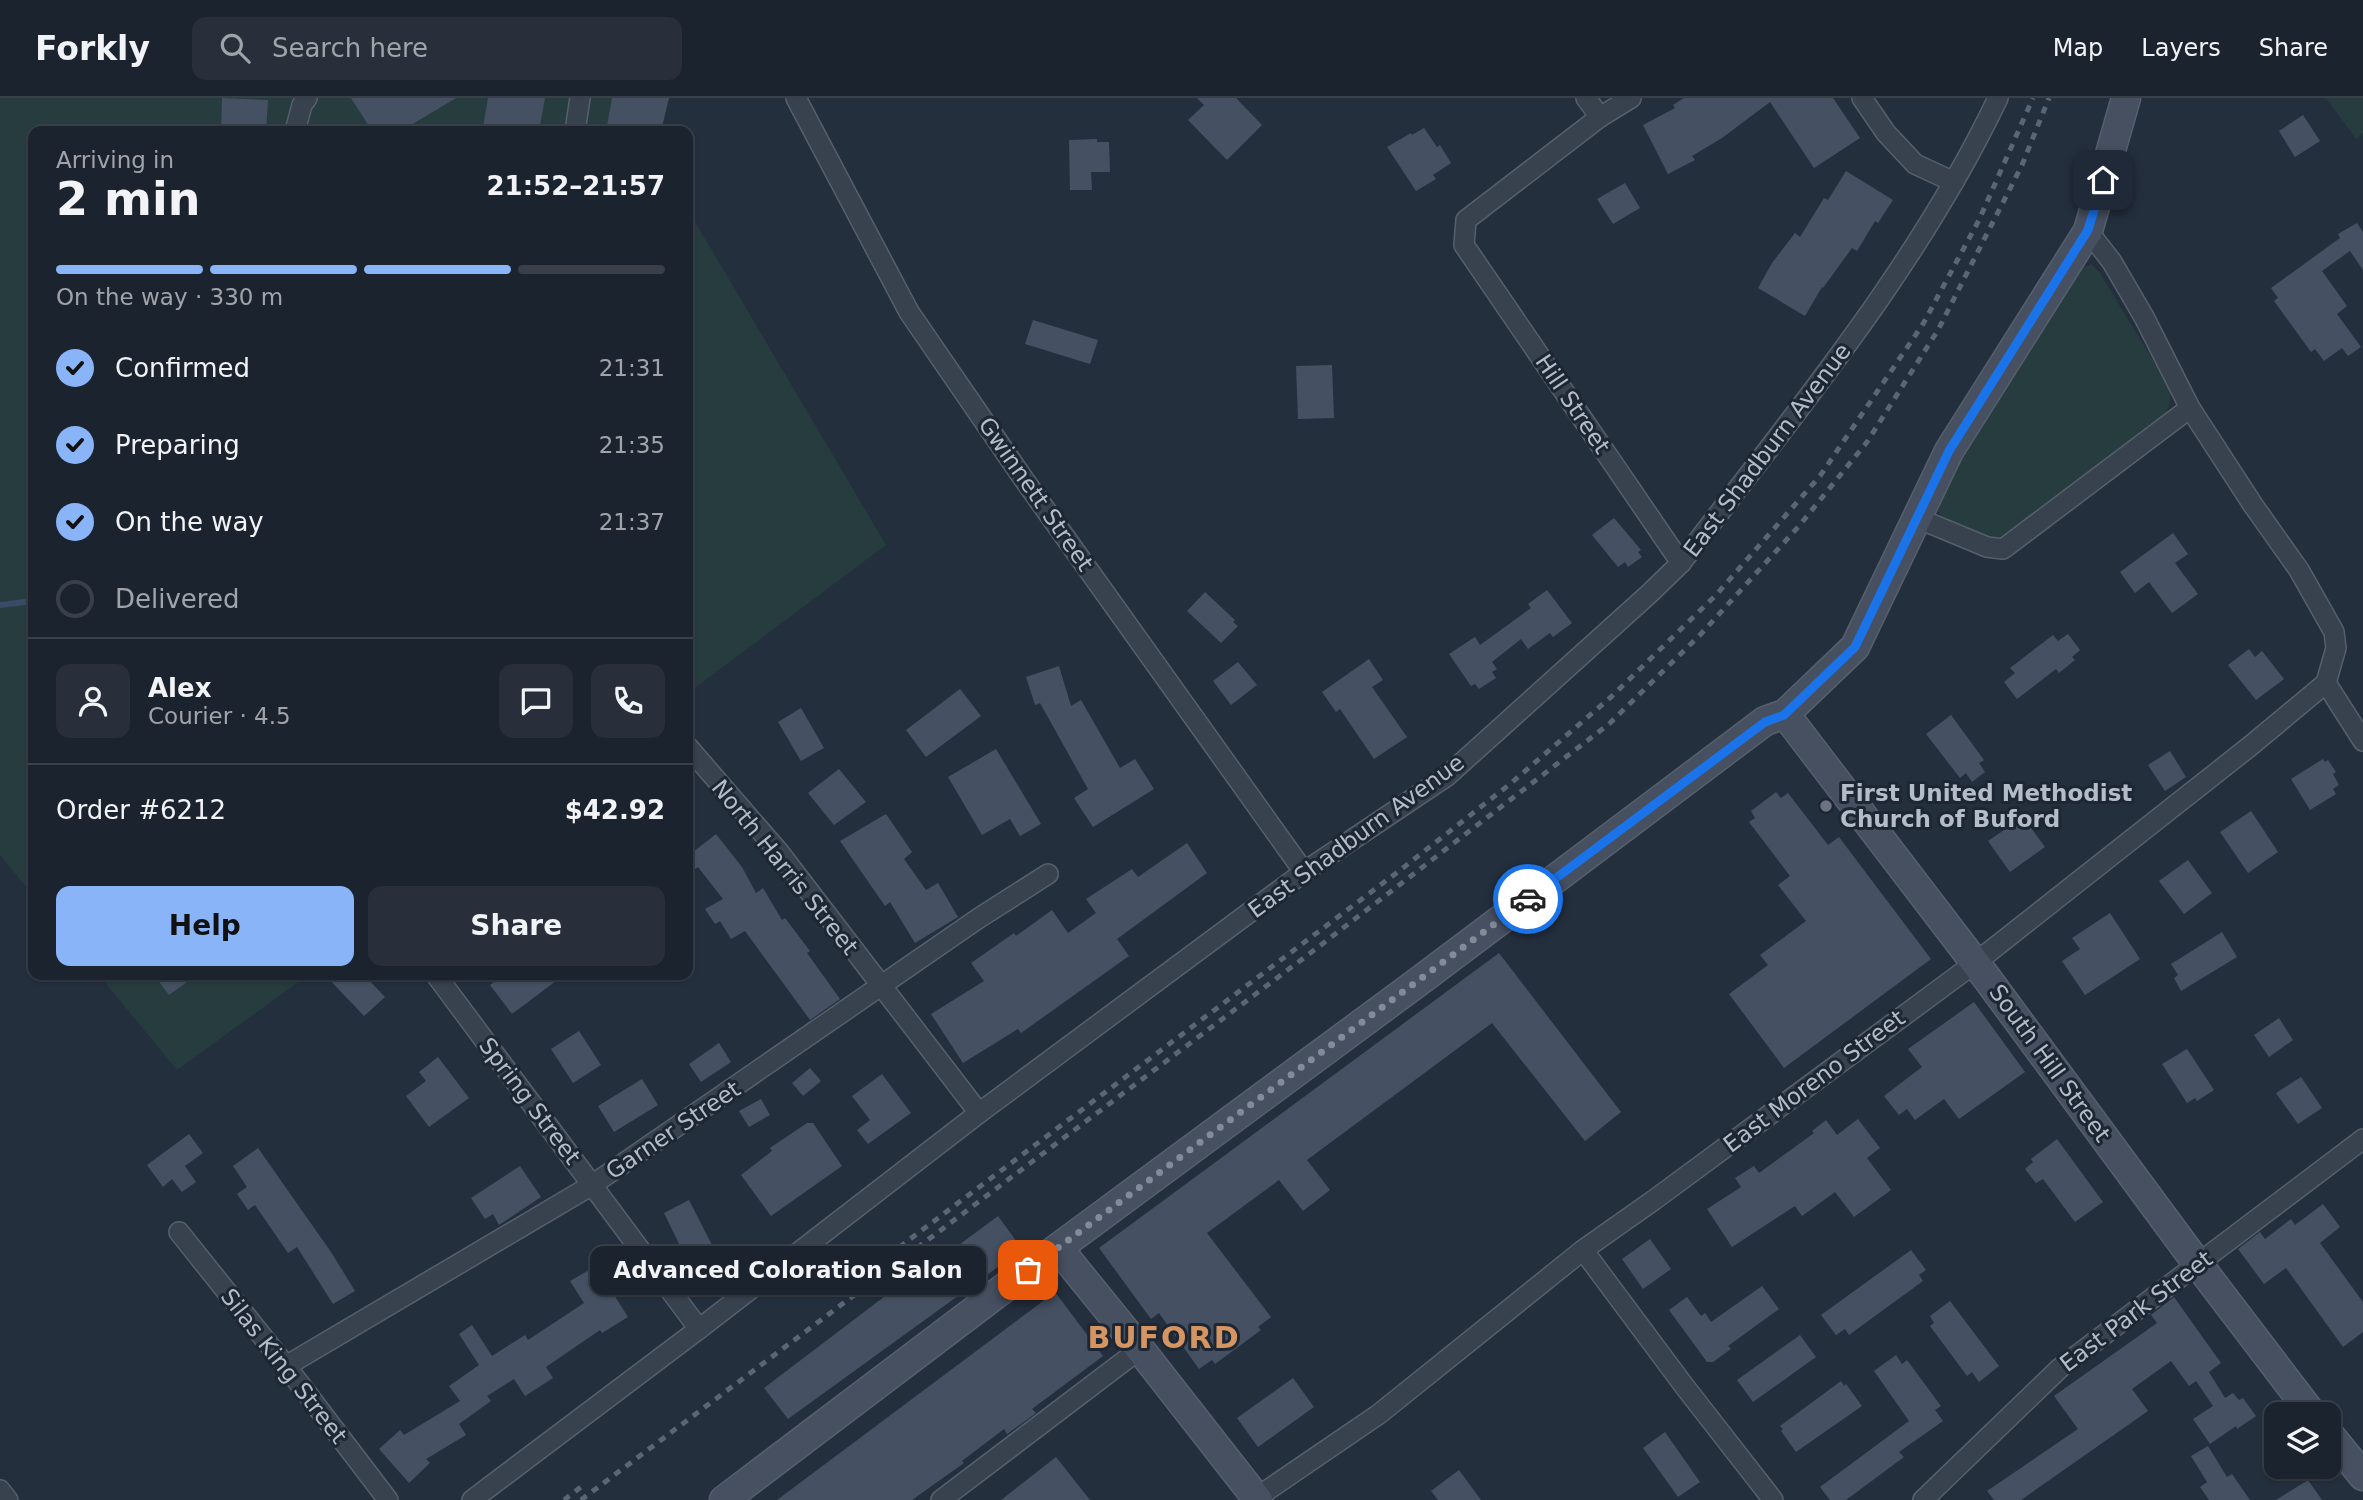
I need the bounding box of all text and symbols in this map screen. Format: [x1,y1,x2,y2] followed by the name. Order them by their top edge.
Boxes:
[192,17,682,80] search box
[35,29,150,68] text: Forkly
[216,29,254,67] icon: search
[272,33,428,63] text: Search here
[2053,34,2103,62] text: Map
[2141,34,2221,62] text: Layers
[2259,34,2328,62] text: Share
[56,147,174,173] text: Arriving in
[2073,150,2133,210] pin
[2084,161,2122,199] icon: home
[486,171,665,201] text: 21:52–21:57
[56,172,200,226] text: 2 min
[56,284,283,310] text: On the way · 330 m
[1678,338,1856,562] street label: East Shadburn Avenue
[56,349,94,387] icon: check
[1530,350,1616,458] street label: Hill Street
[115,353,250,383] text: Confirmed
[599,355,665,381] text: 21:31
[973,412,1099,576] street label: Gwinnett Street
[56,426,94,464] icon: check
[115,430,240,460] text: Preparing
[599,432,665,458] text: 21:35
[56,503,94,541] icon: check
[115,507,264,537] text: On the way
[599,509,665,535] text: 21:37
[115,584,239,614] text: Delivered
[56,664,130,738] button: person
[499,664,573,738] button: chat
[591,664,665,738] button: phone
[148,673,211,703] text: Alex
[148,703,291,729] text: Courier · 4.5
[1243,749,1469,923] street label: East Shadburn Avenue
[707,774,863,960] street label: North Harris Street
[1840,780,2132,832] place label: First United Methodist Church of Buford
[56,795,226,825] text: Order #6212
[565,795,665,825] text: $42.92
[1818,798,1834,814] marker: First United Methodist Church of Buford
[1493,864,1563,934] courier
[1509,880,1547,918] icon: car
[56,886,354,966] button: Help
[368,886,665,966] button: Share
[1984,979,2116,1147] street label: South Hill Street
[1718,1004,1910,1158] street label: East Moreno Street
[474,1033,586,1169] street label: Spring Street
[601,1076,745,1184] street label: Garner Street
[998,1240,1058,1300] pin
[2055,1245,2217,1377] street label: East Park Street
[590,1246,986,1294] callout: Advanced Coloration Salon
[1009,1251,1047,1289] icon: bag
[613,1257,963,1283] text: Advanced Coloration Salon
[216,1284,352,1448] street label: Silas King Street
[1087,1320,1241,1355] district label: BUFORD
[2264,1402,2341,1479] map controls
[2264,1402,2341,1479] button: layers

